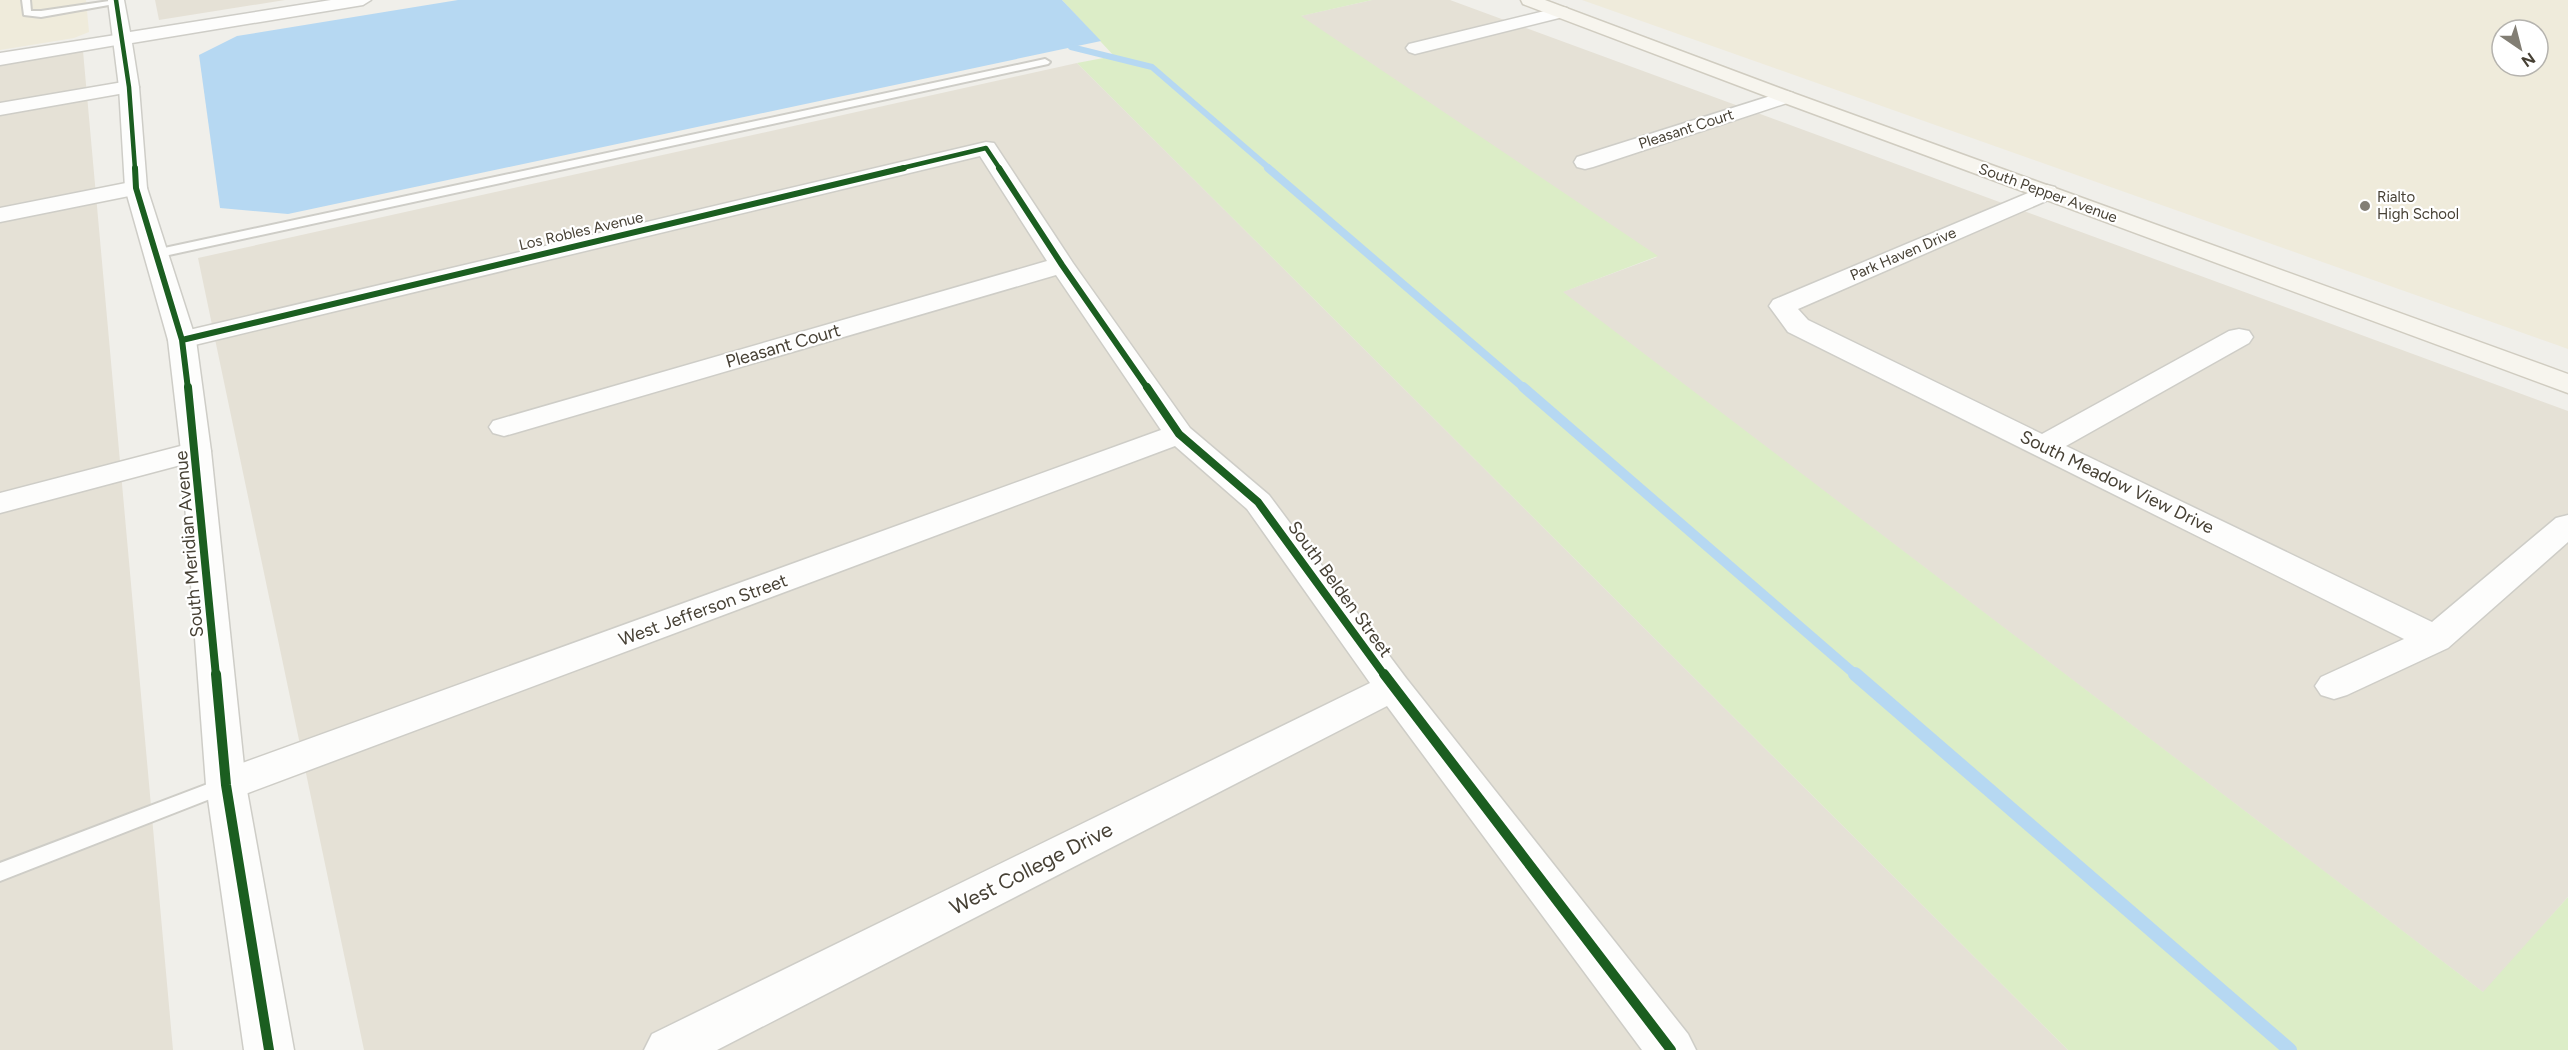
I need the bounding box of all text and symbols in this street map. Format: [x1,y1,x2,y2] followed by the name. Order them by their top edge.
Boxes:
[2490,18,2550,78] north arrow
[2518,49,2539,71] text: N
[1636,105,1736,153] street label: Pleasant Court
[1976,160,2120,226] street label: South Pepper Avenue
[2377,188,2459,223] place label: Rialto High School
[2358,199,2372,213] marker: Rialto High School
[517,208,645,254] street label: Los Robles Avenue
[1847,224,1959,284] street label: Park Haven Drive
[723,319,843,373] street label: Pleasant Court
[2017,425,2218,539] street label: South Meadow View Drive
[170,450,208,638] street label: South Meridian Avenue
[1283,517,1397,662] street label: South Belden Street
[616,569,791,651] street label: West Jefferson Street
[945,816,1117,920] street label: West College Drive

